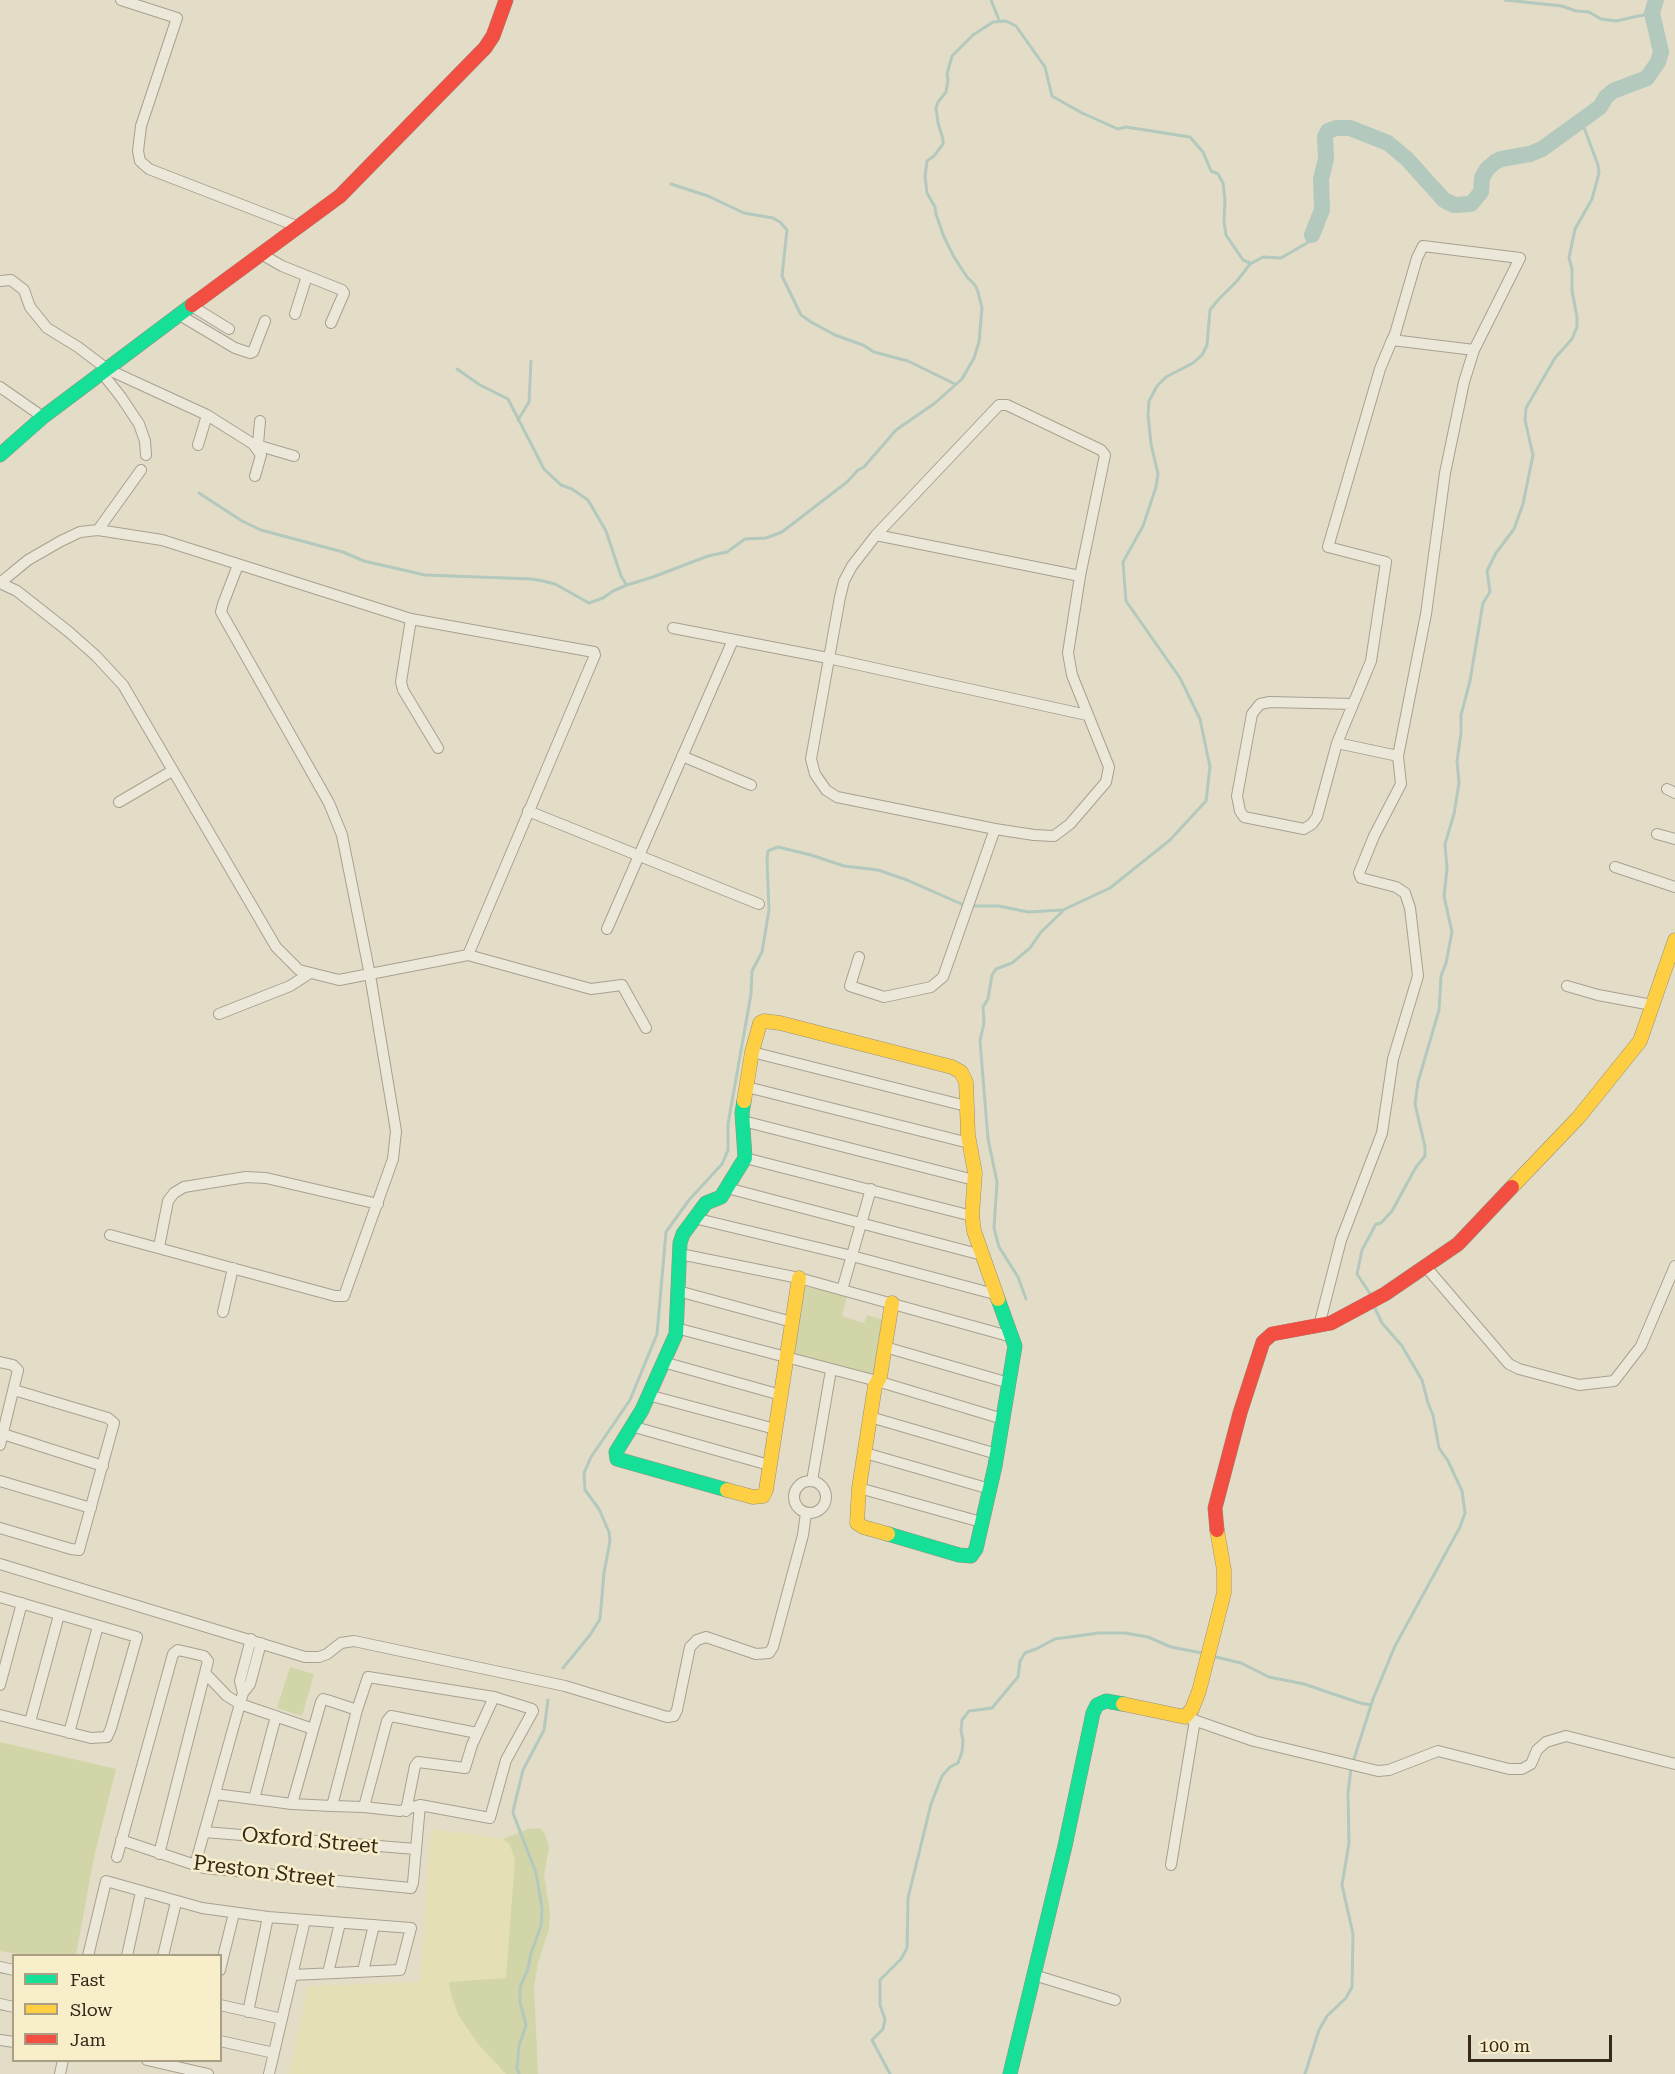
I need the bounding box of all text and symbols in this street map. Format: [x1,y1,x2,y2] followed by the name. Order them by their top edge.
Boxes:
[241,1822,379,1860] street label: Oxford Street
[191,1851,337,1893] street label: Preston Street
[12,1954,222,2062] legend
[70,1969,105,1990] text: Fast
[70,1999,112,2020] text: Slow
[1471,2023,1615,2061] scale bar
[70,2029,106,2050] text: Jam
[1479,2035,1530,2056] text: 100 m

